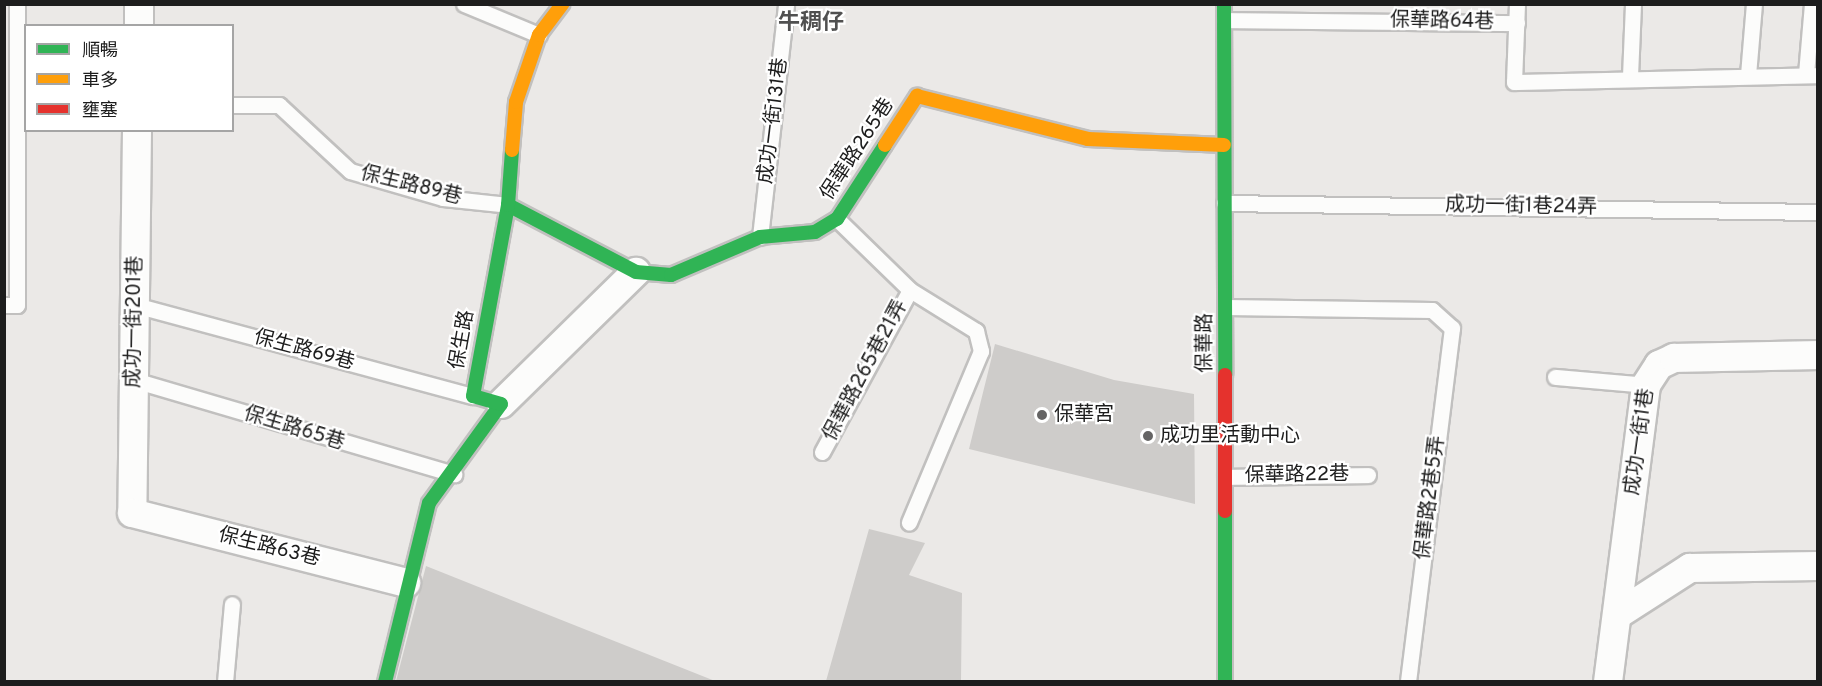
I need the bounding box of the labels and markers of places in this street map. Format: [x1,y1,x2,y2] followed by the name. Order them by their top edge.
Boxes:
[1054,403,1114,427] place label: 保華宮
[1035,408,1049,422] marker: 保華宮
[1160,424,1300,448] place label: 成功里活動中心
[1141,429,1155,443] marker: 成功里活動中心

